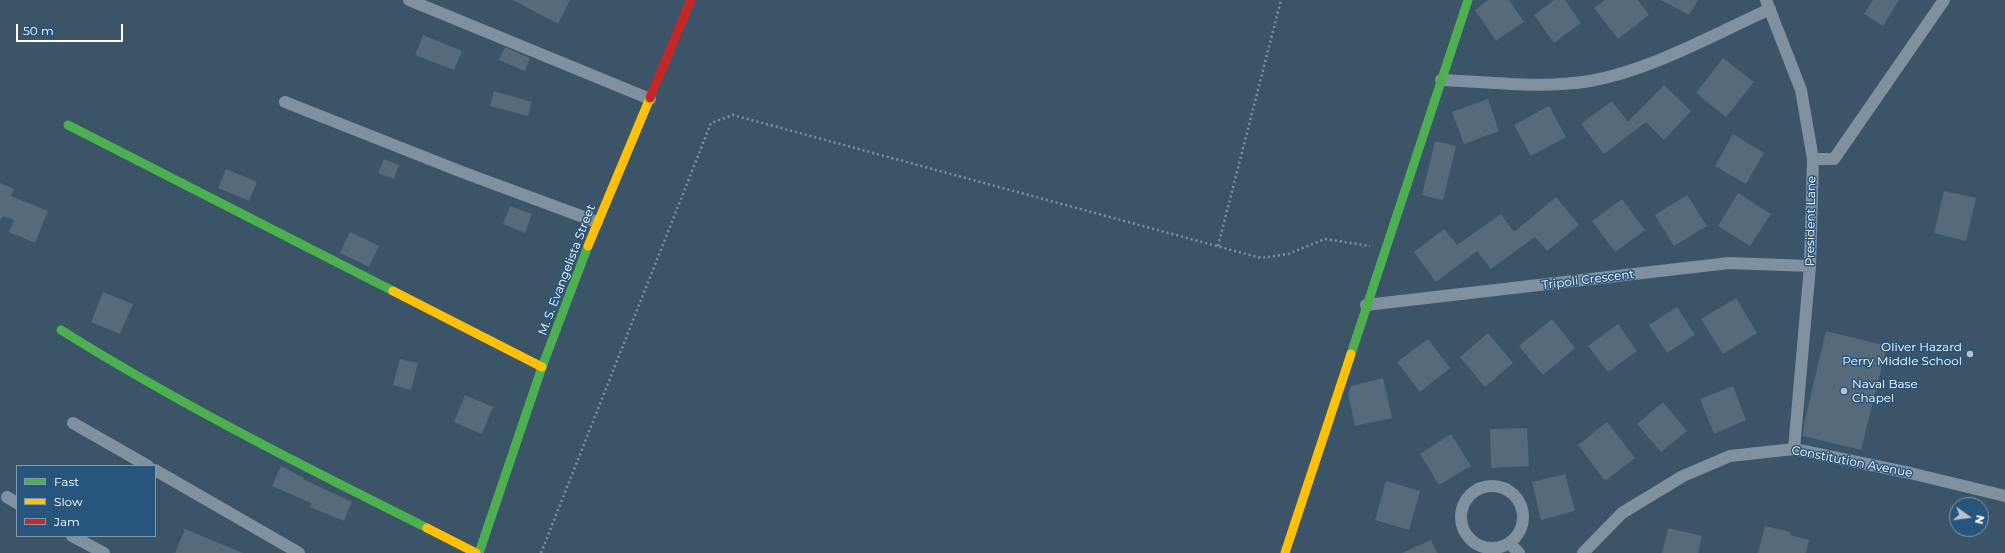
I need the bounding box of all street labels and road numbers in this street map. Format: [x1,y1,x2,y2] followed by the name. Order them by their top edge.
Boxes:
[1803,176,1819,266] street label: President Lane
[535,203,599,337] street label: M. S. Evangelista Street
[1541,267,1635,293] street label: Tripoli Crescent
[1790,443,1914,481] street label: Constitution Avenue

